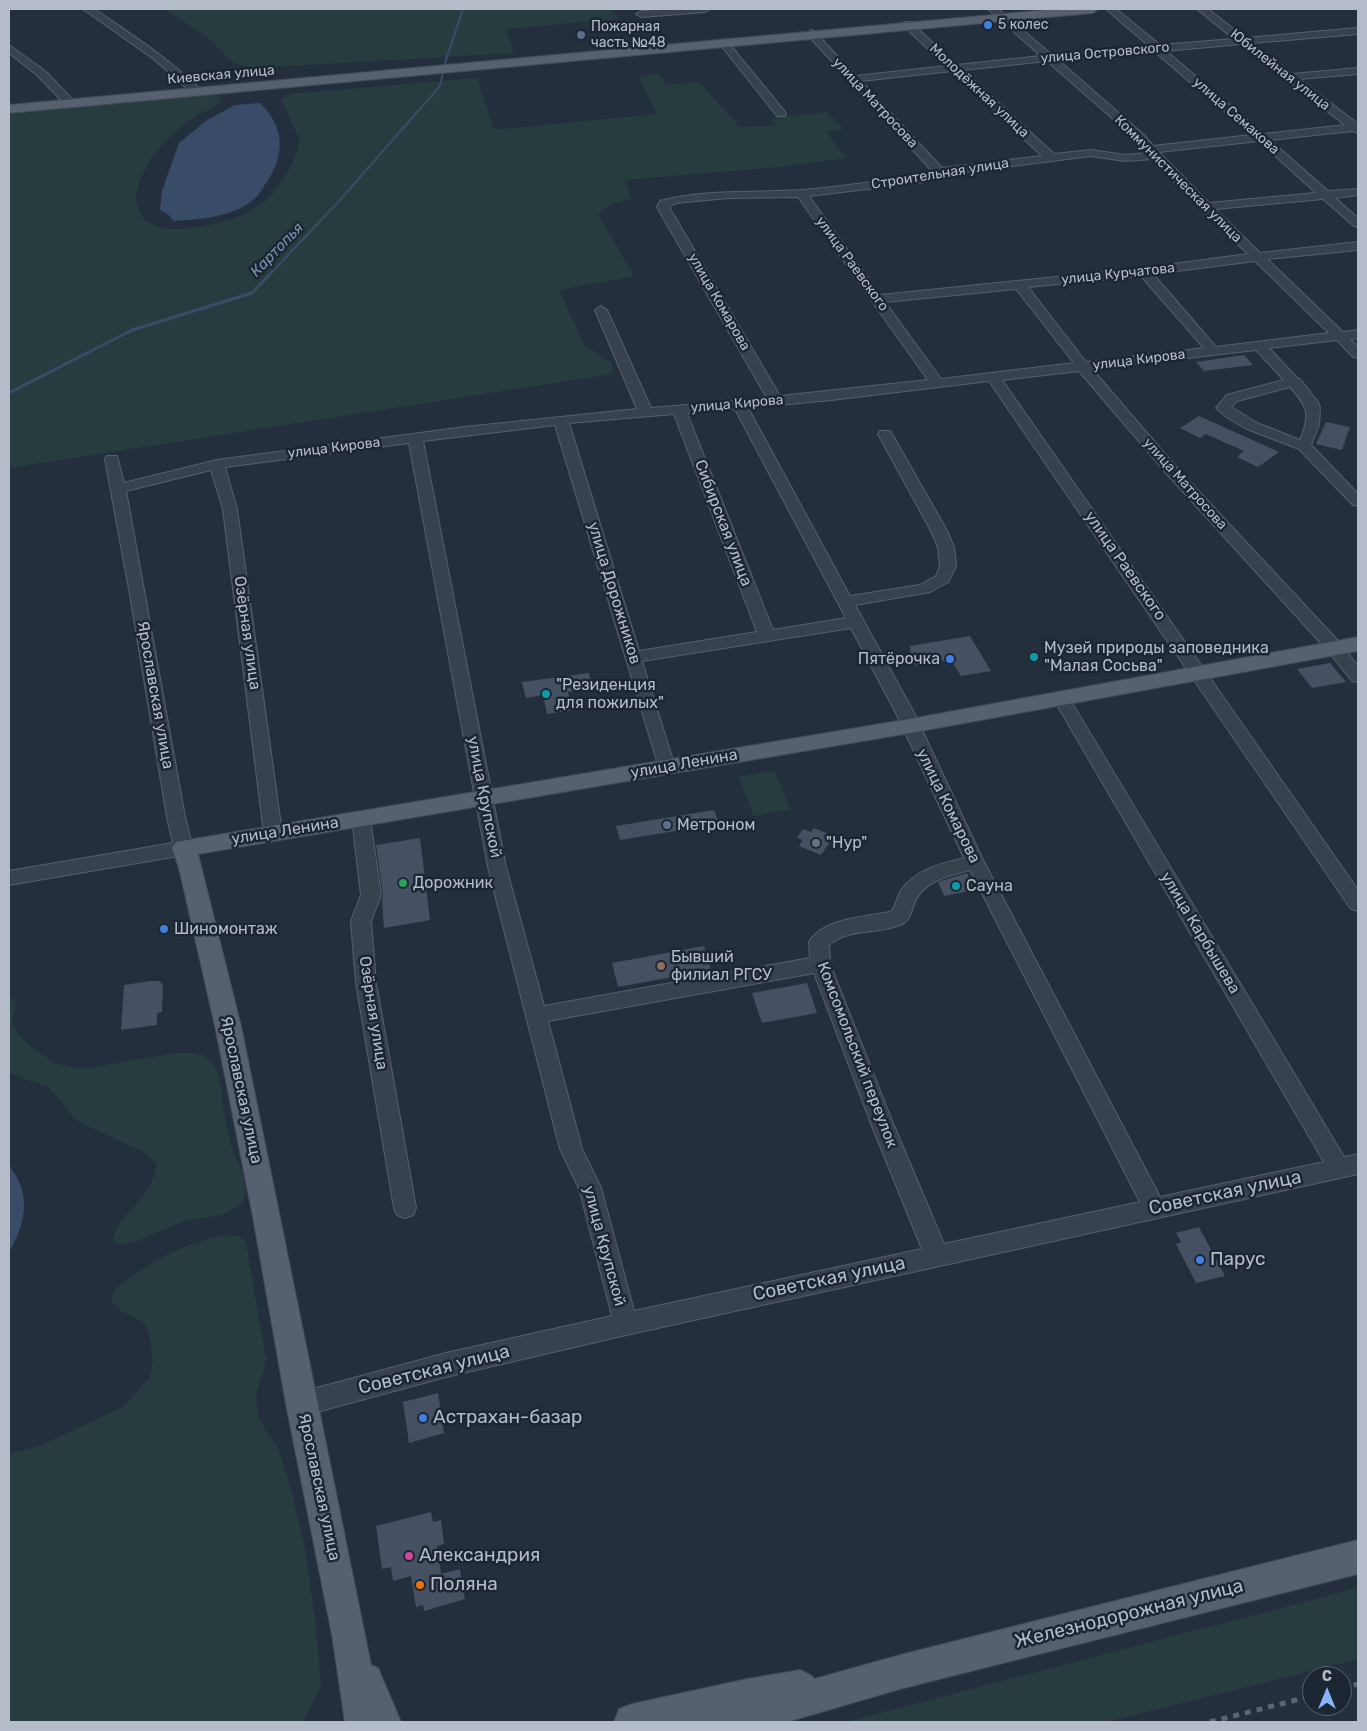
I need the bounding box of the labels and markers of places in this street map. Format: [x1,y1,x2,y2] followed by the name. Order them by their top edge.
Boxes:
[998,17,1049,33] place label: 5 колес
[591,19,666,52] place label: Пожарная часть №48
[982,19,994,31] marker: 5 колес
[575,29,587,41] marker: Пожарная часть №48
[1044,638,1269,676] place label: Музей природы заповедника "Малая Сосьва"
[858,649,940,669] place label: Пятёрочка
[1028,651,1040,663] marker: Музей природы заповедника "Малая Сосьва"
[944,653,956,665] marker: Пятёрочка
[556,675,664,713] place label: "Резиденция для пожилых"
[540,688,552,700] marker: "Резиденция для пожилых"
[677,815,755,835] place label: Метроном
[661,819,673,831] marker: Метроном
[826,833,867,853] place label: "Нур"
[810,837,822,849] marker: "Нур"
[413,873,493,893] place label: Дорожник
[966,876,1013,896] place label: Сауна
[397,877,409,889] marker: Дорожник
[950,880,962,892] marker: Сауна
[174,919,278,939] place label: Шиномонтаж
[158,923,170,935] marker: Шиномонтаж
[671,947,772,985] place label: Бывший филиал РГСУ
[655,960,667,972] marker: Бывший филиал РГСУ
[1210,1249,1266,1271] place label: Парус
[1194,1254,1206,1266] marker: Парус
[433,1407,582,1429] place label: Астрахан-базар
[417,1412,429,1424] marker: Астрахан-базар
[419,1545,540,1567] place label: Александрия
[403,1550,415,1562] marker: Александрия
[430,1574,498,1596] place label: Поляна
[414,1579,426,1591] marker: Поляна

